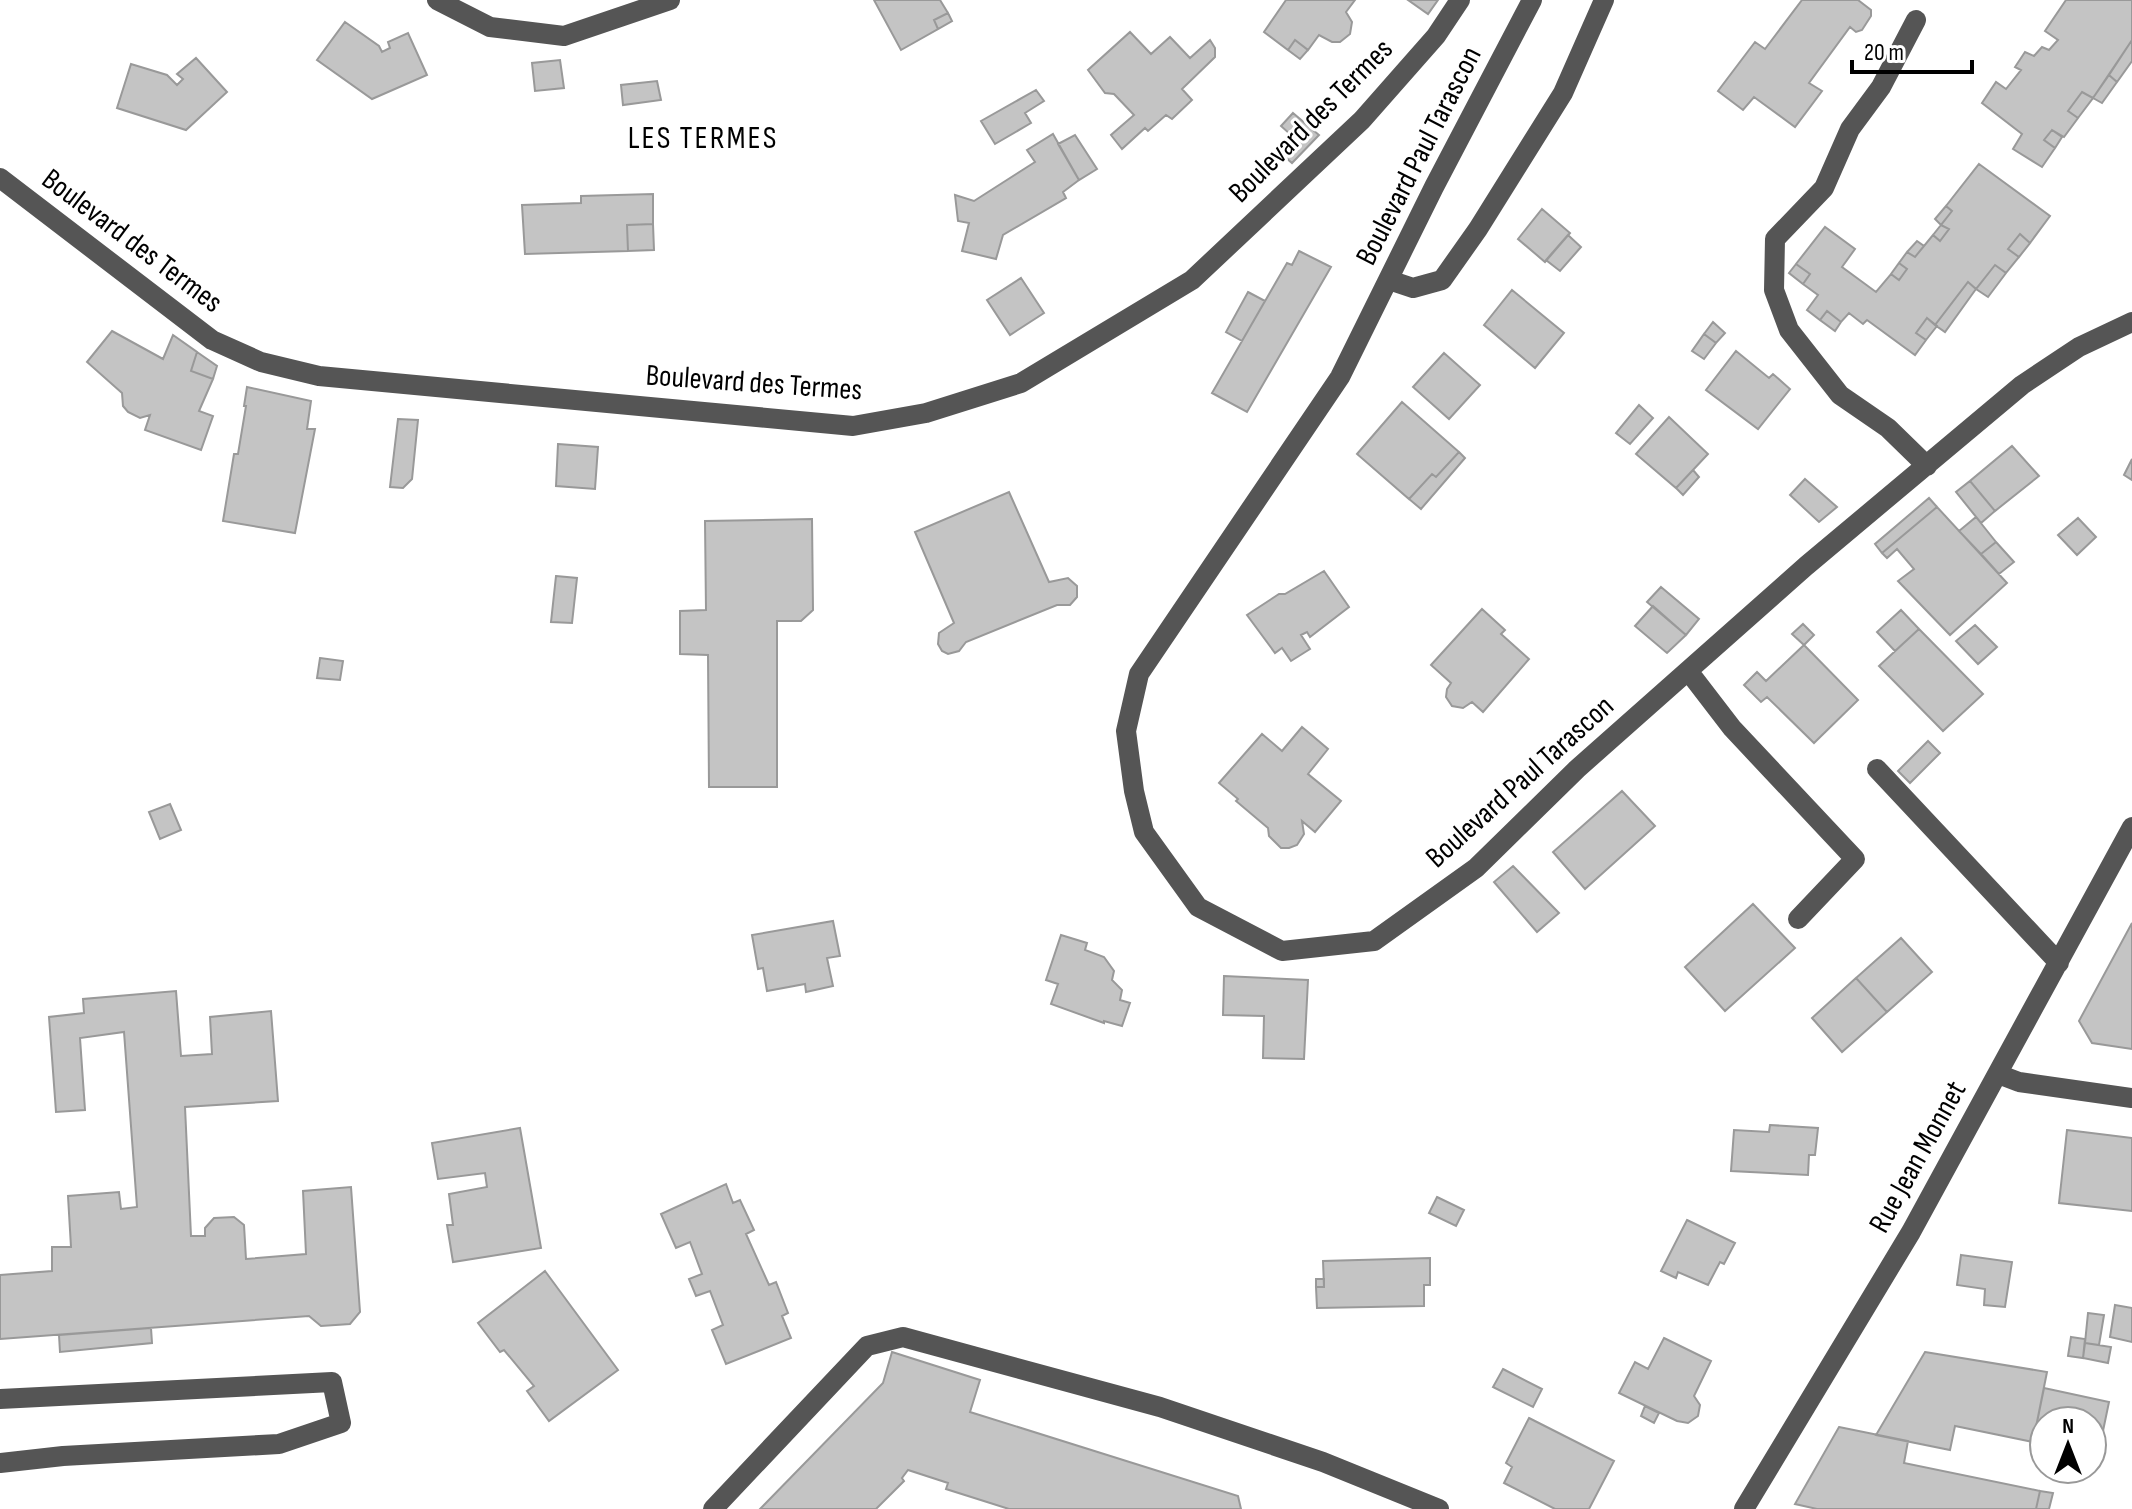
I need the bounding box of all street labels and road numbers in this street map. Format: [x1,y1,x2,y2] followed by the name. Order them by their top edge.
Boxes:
[1222,32,1400,210] street label: Boulevard des Termes
[1348,41,1490,271] street label: Boulevard Paul Tarascon
[35,161,229,321] street label: Boulevard des Termes
[645,357,863,409] street label: Boulevard des Termes
[1419,688,1621,876] street label: Boulevard Paul Tarascon
[1862,1075,1974,1239] street label: Rue Jean Monnet

